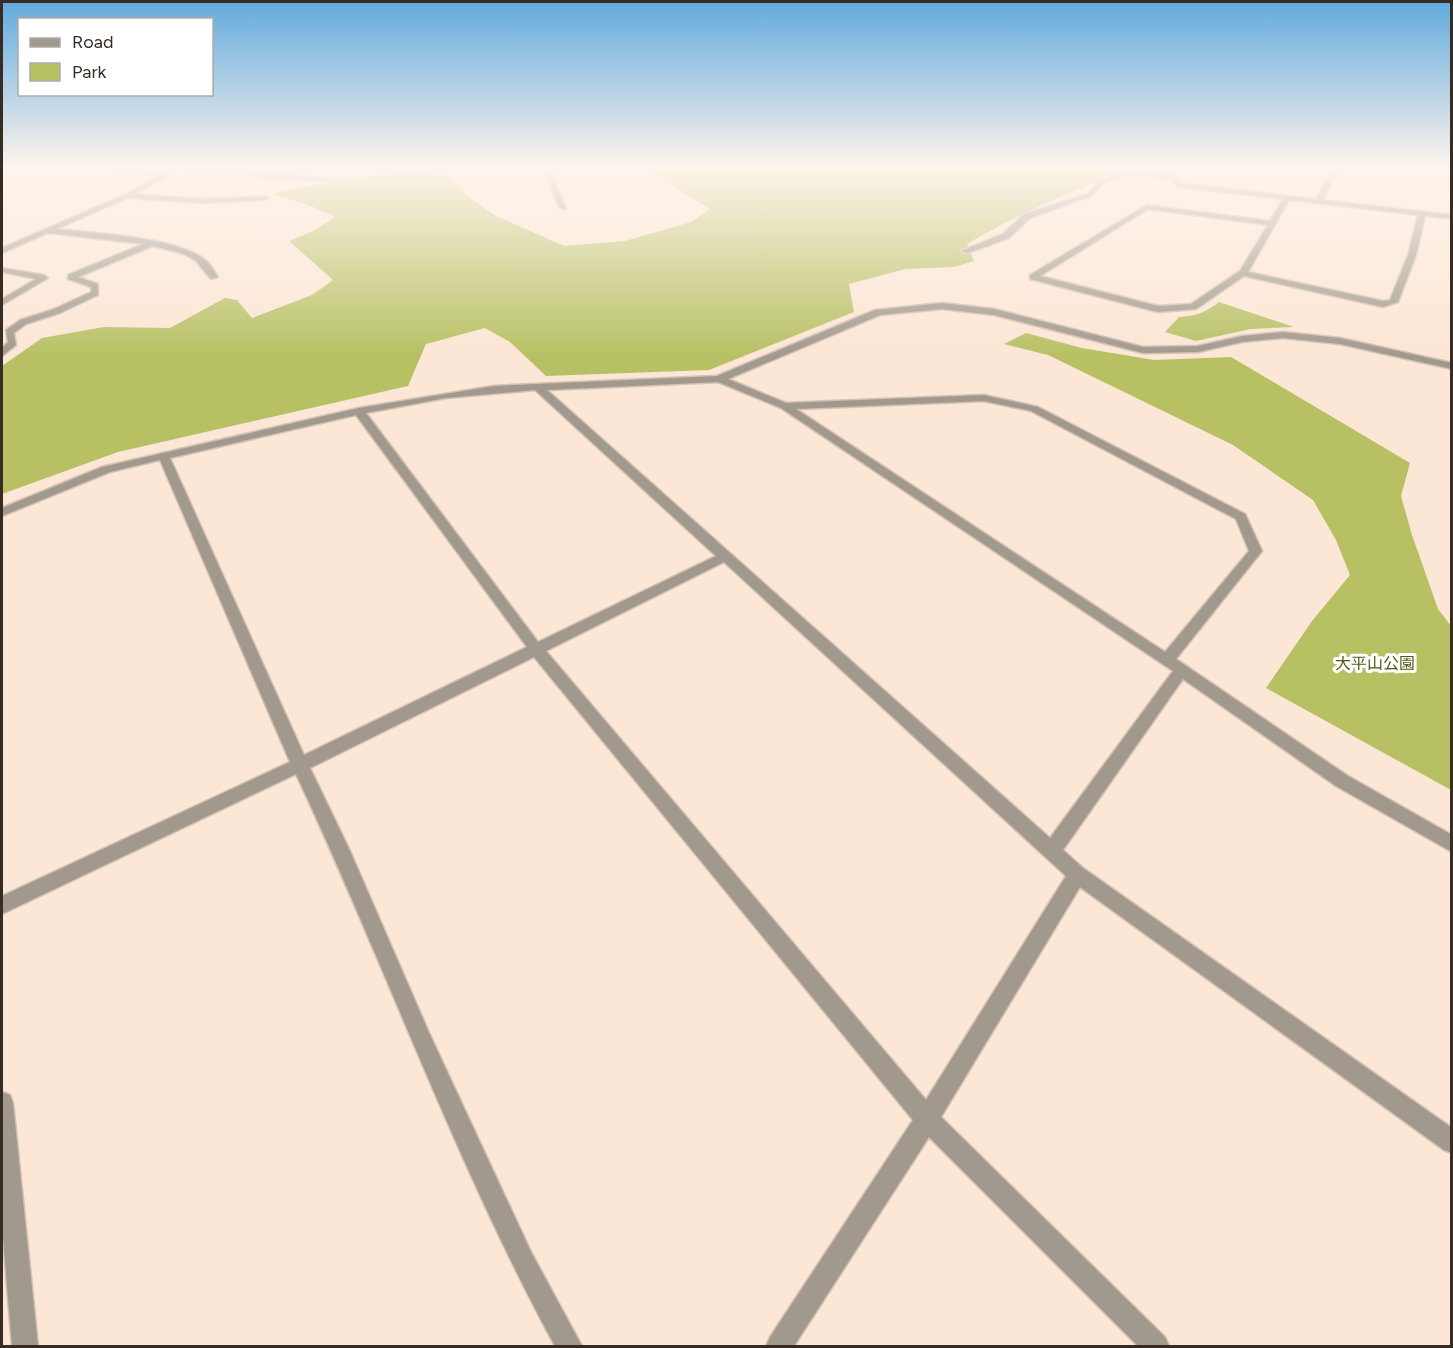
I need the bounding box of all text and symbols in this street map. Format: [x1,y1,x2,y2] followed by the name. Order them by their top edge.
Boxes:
[18,18,213,96] legend
[72,31,113,53] text: Road
[72,61,107,83] text: Park
[1335,654,1415,673] park label: 大平山公園

